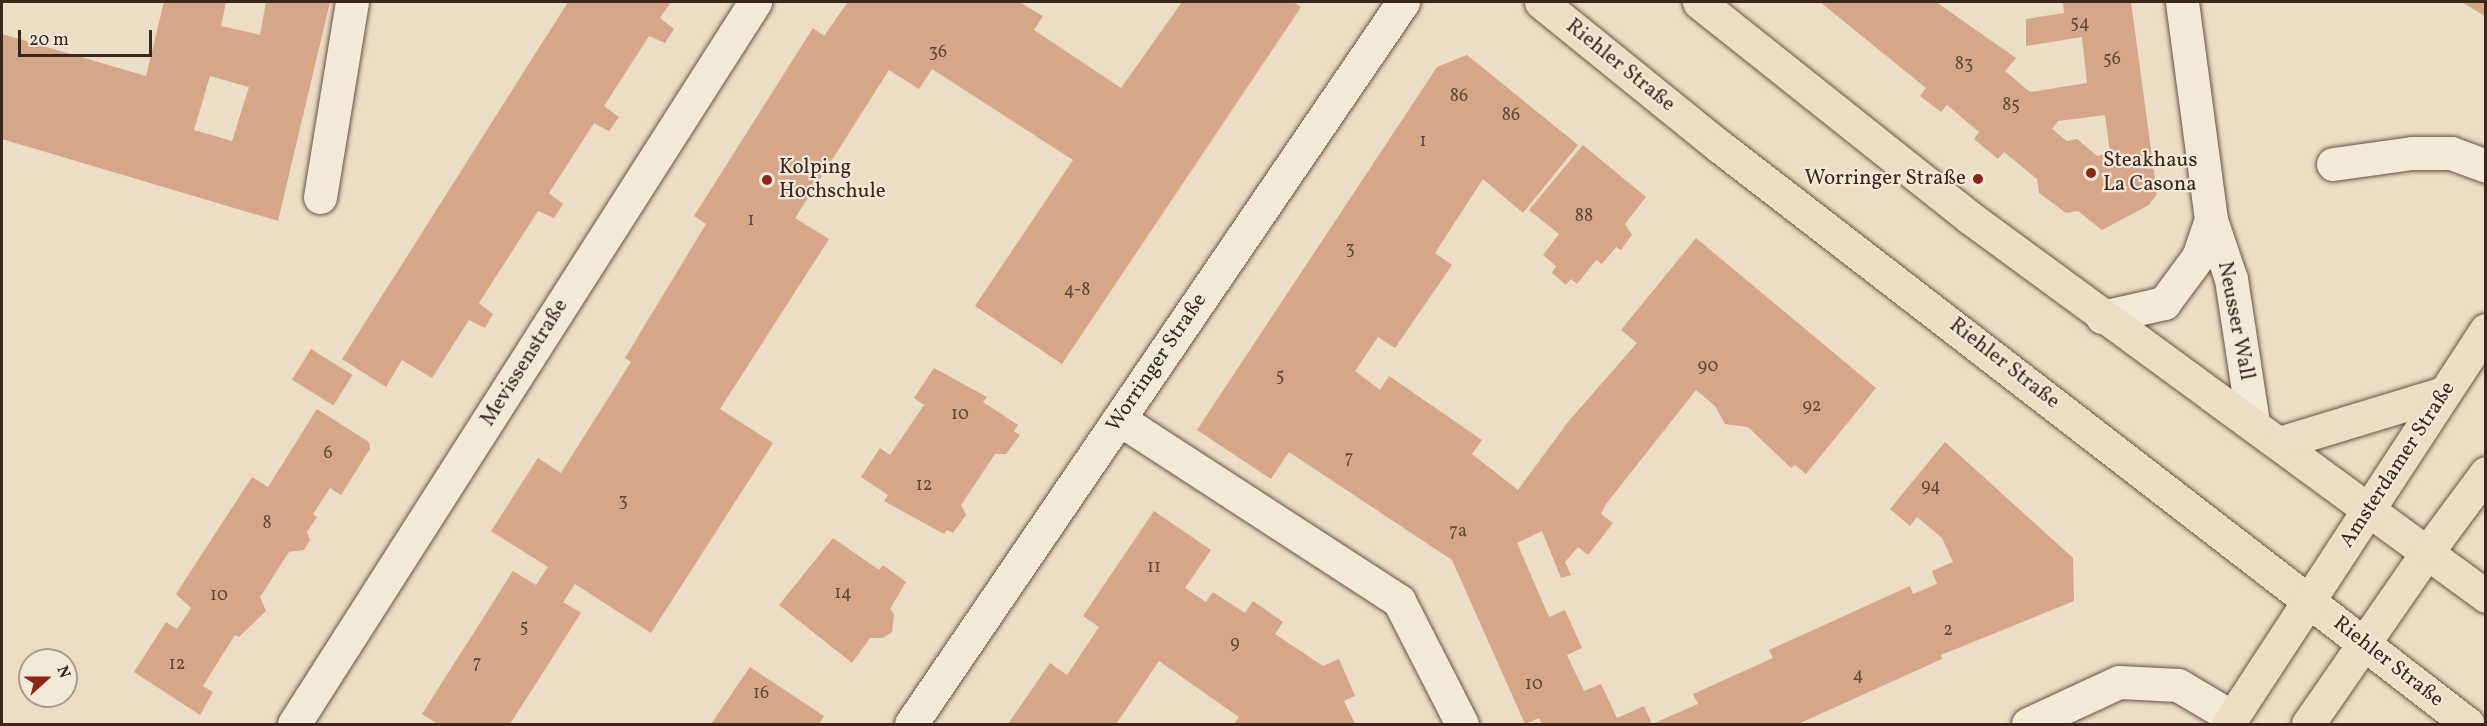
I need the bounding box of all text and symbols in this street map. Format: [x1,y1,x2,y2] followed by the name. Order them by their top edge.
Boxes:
[2070,13,2090,35] house number: 54
[1560,14,1680,118] street label: Riehler Straße
[21,18,154,56] scale bar
[29,28,69,53] text: 20 m
[929,42,947,64] house number: 36
[2103,49,2121,71] house number: 56
[1955,54,1973,76] house number: 83
[1450,86,1468,108] house number: 86
[2002,95,2020,117] house number: 85
[1502,105,1520,127] house number: 86
[1420,131,1426,153] house number: 1
[2103,148,2197,198] place label: Steakhaus La Casona
[779,155,886,205] place label: Kolping Hochschule
[1805,166,1966,192] place label: Worringer Straße
[2084,166,2098,180] marker: Steakhaus La Casona
[1971,172,1985,186] marker: Worringer Straße
[760,173,774,187] marker: Kolping Hochschule
[1575,206,1593,228] house number: 88
[748,210,754,232] house number: 1
[1345,239,1355,261] house number: 3
[2211,259,2259,383] street label: Neusser Wall
[1064,280,1090,302] house number: 4-8
[1101,289,1213,437] street label: Worringer Straße
[476,295,574,431] street label: Mevissenstraße
[1944,313,2064,415] street label: Riehler Straße
[1698,356,1718,378] house number: 90
[1276,366,1284,388] house number: 5
[2335,377,2461,553] street label: Amsterdamer Straße
[1802,396,1822,418] house number: 92
[951,404,969,426] house number: 10
[323,443,333,465] house number: 6
[1345,448,1353,470] house number: 7
[916,475,932,497] house number: 12
[1921,476,1941,498] house number: 94
[618,491,628,513] house number: 3
[262,513,272,535] house number: 8
[1449,521,1467,543] house number: 7a
[1147,557,1161,579] house number: 11
[834,583,852,605] house number: 14
[210,585,228,607] house number: 10
[2328,611,2448,713] street label: Riehler Straße
[520,617,528,639] house number: 5
[1943,620,1953,642] house number: 2
[1230,633,1240,655] house number: 9
[18,648,78,708] north arrow
[473,653,481,675] house number: 7
[169,654,185,676] house number: 12
[51,663,75,682] text: N
[1853,665,1863,687] house number: 4
[1525,674,1543,696] house number: 10
[753,683,769,705] house number: 16

